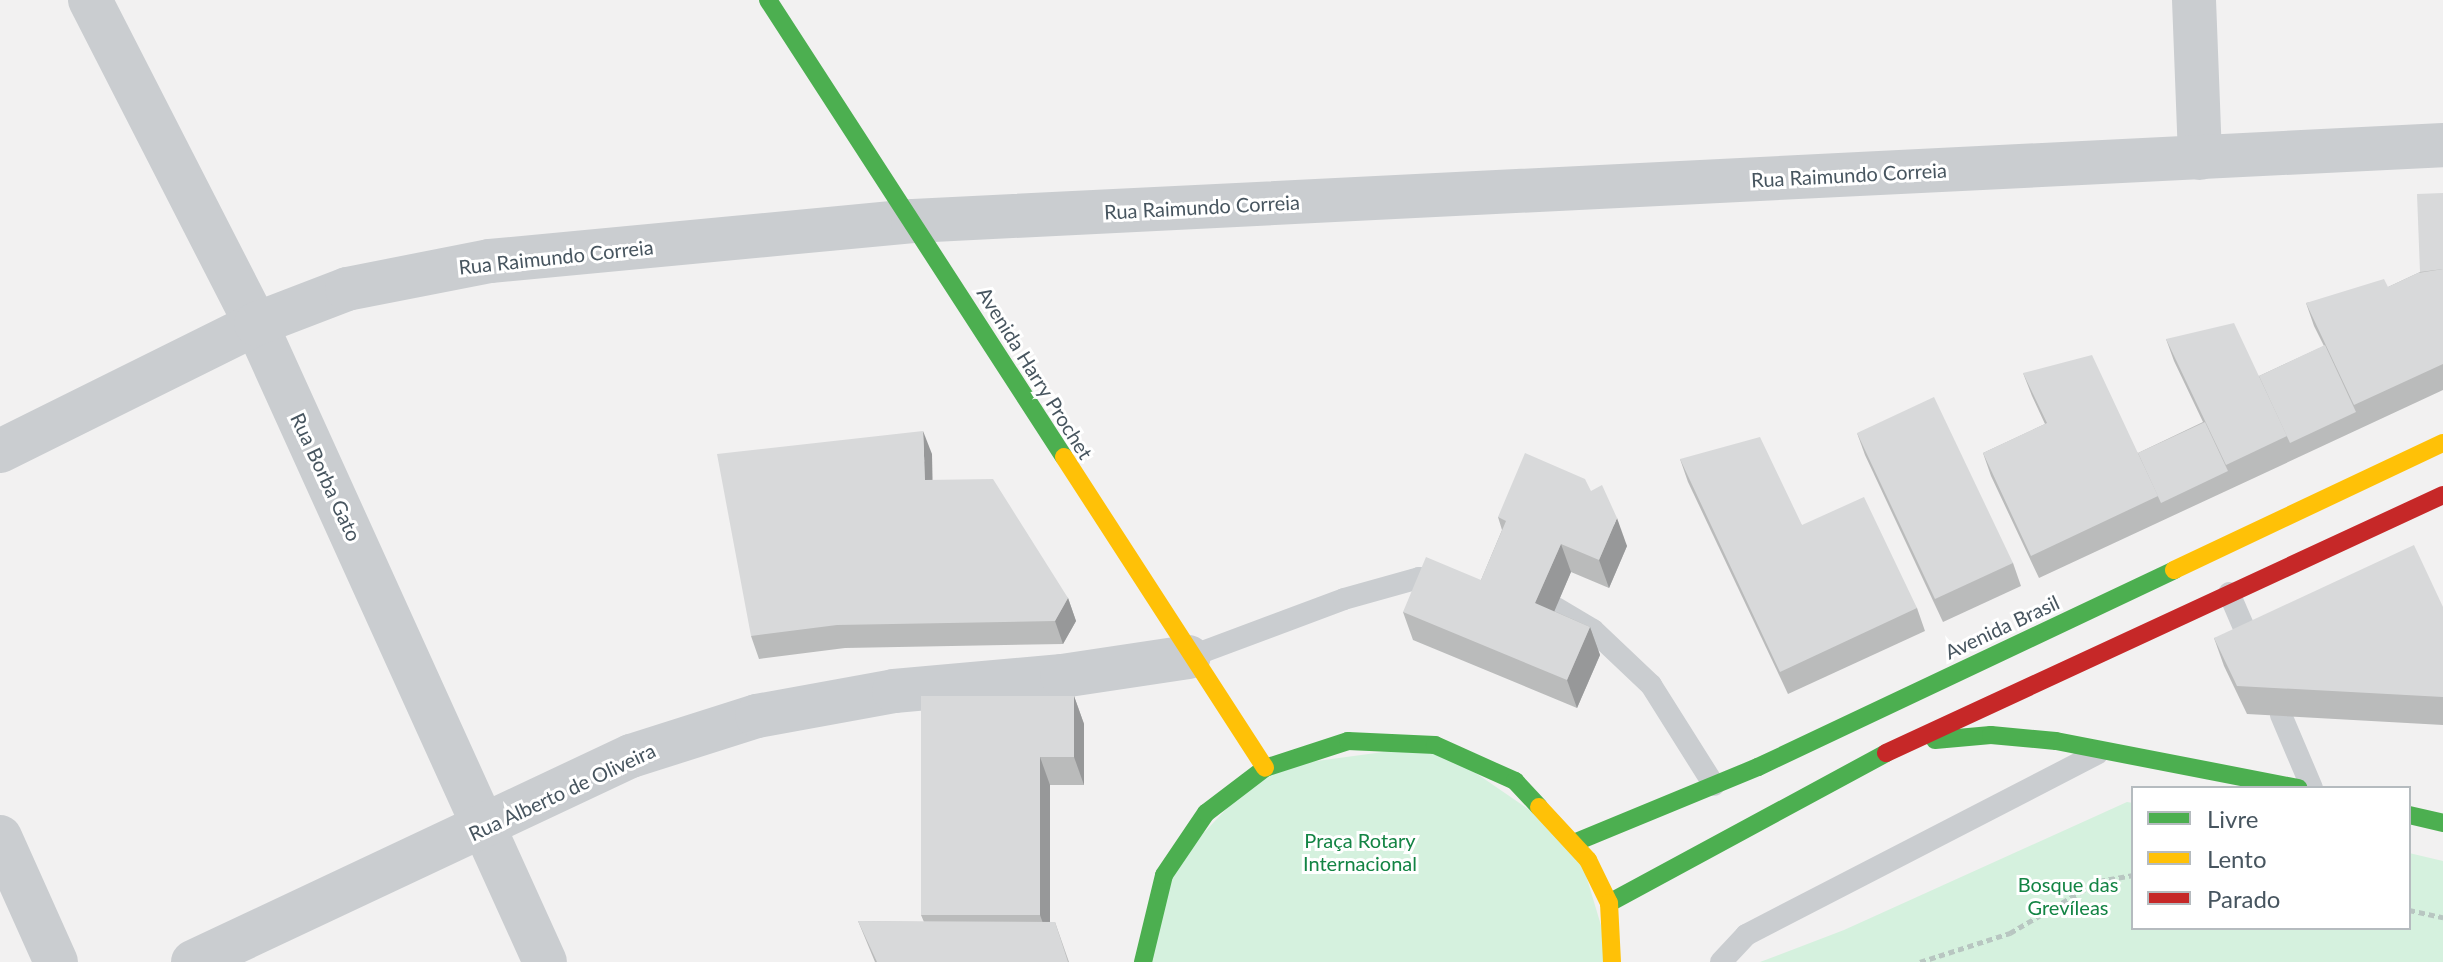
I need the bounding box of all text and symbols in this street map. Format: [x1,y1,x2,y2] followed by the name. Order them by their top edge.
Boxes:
[1751,158,1947,192] street label: Rua Raimundo Correia
[1104,190,1300,224] street label: Rua Raimundo Correia
[457,235,655,279] street label: Rua Raimundo Correia
[972,282,1098,464] street label: Avenida Harry Prochet
[286,409,366,545] street label: Rua Borba Gato
[1941,590,2063,664] street label: Avenida Brasil
[465,738,659,846] street label: Rua Alberto de Oliveira
[2131,786,2411,930] legend
[2207,804,2258,833] text: Livre
[1303,829,1417,876] park label: Praça Rotary Internacional
[2207,844,2267,873] text: Lento
[2018,873,2118,920] park label: Bosque das Grevíleas
[2207,884,2280,913] text: Parado

